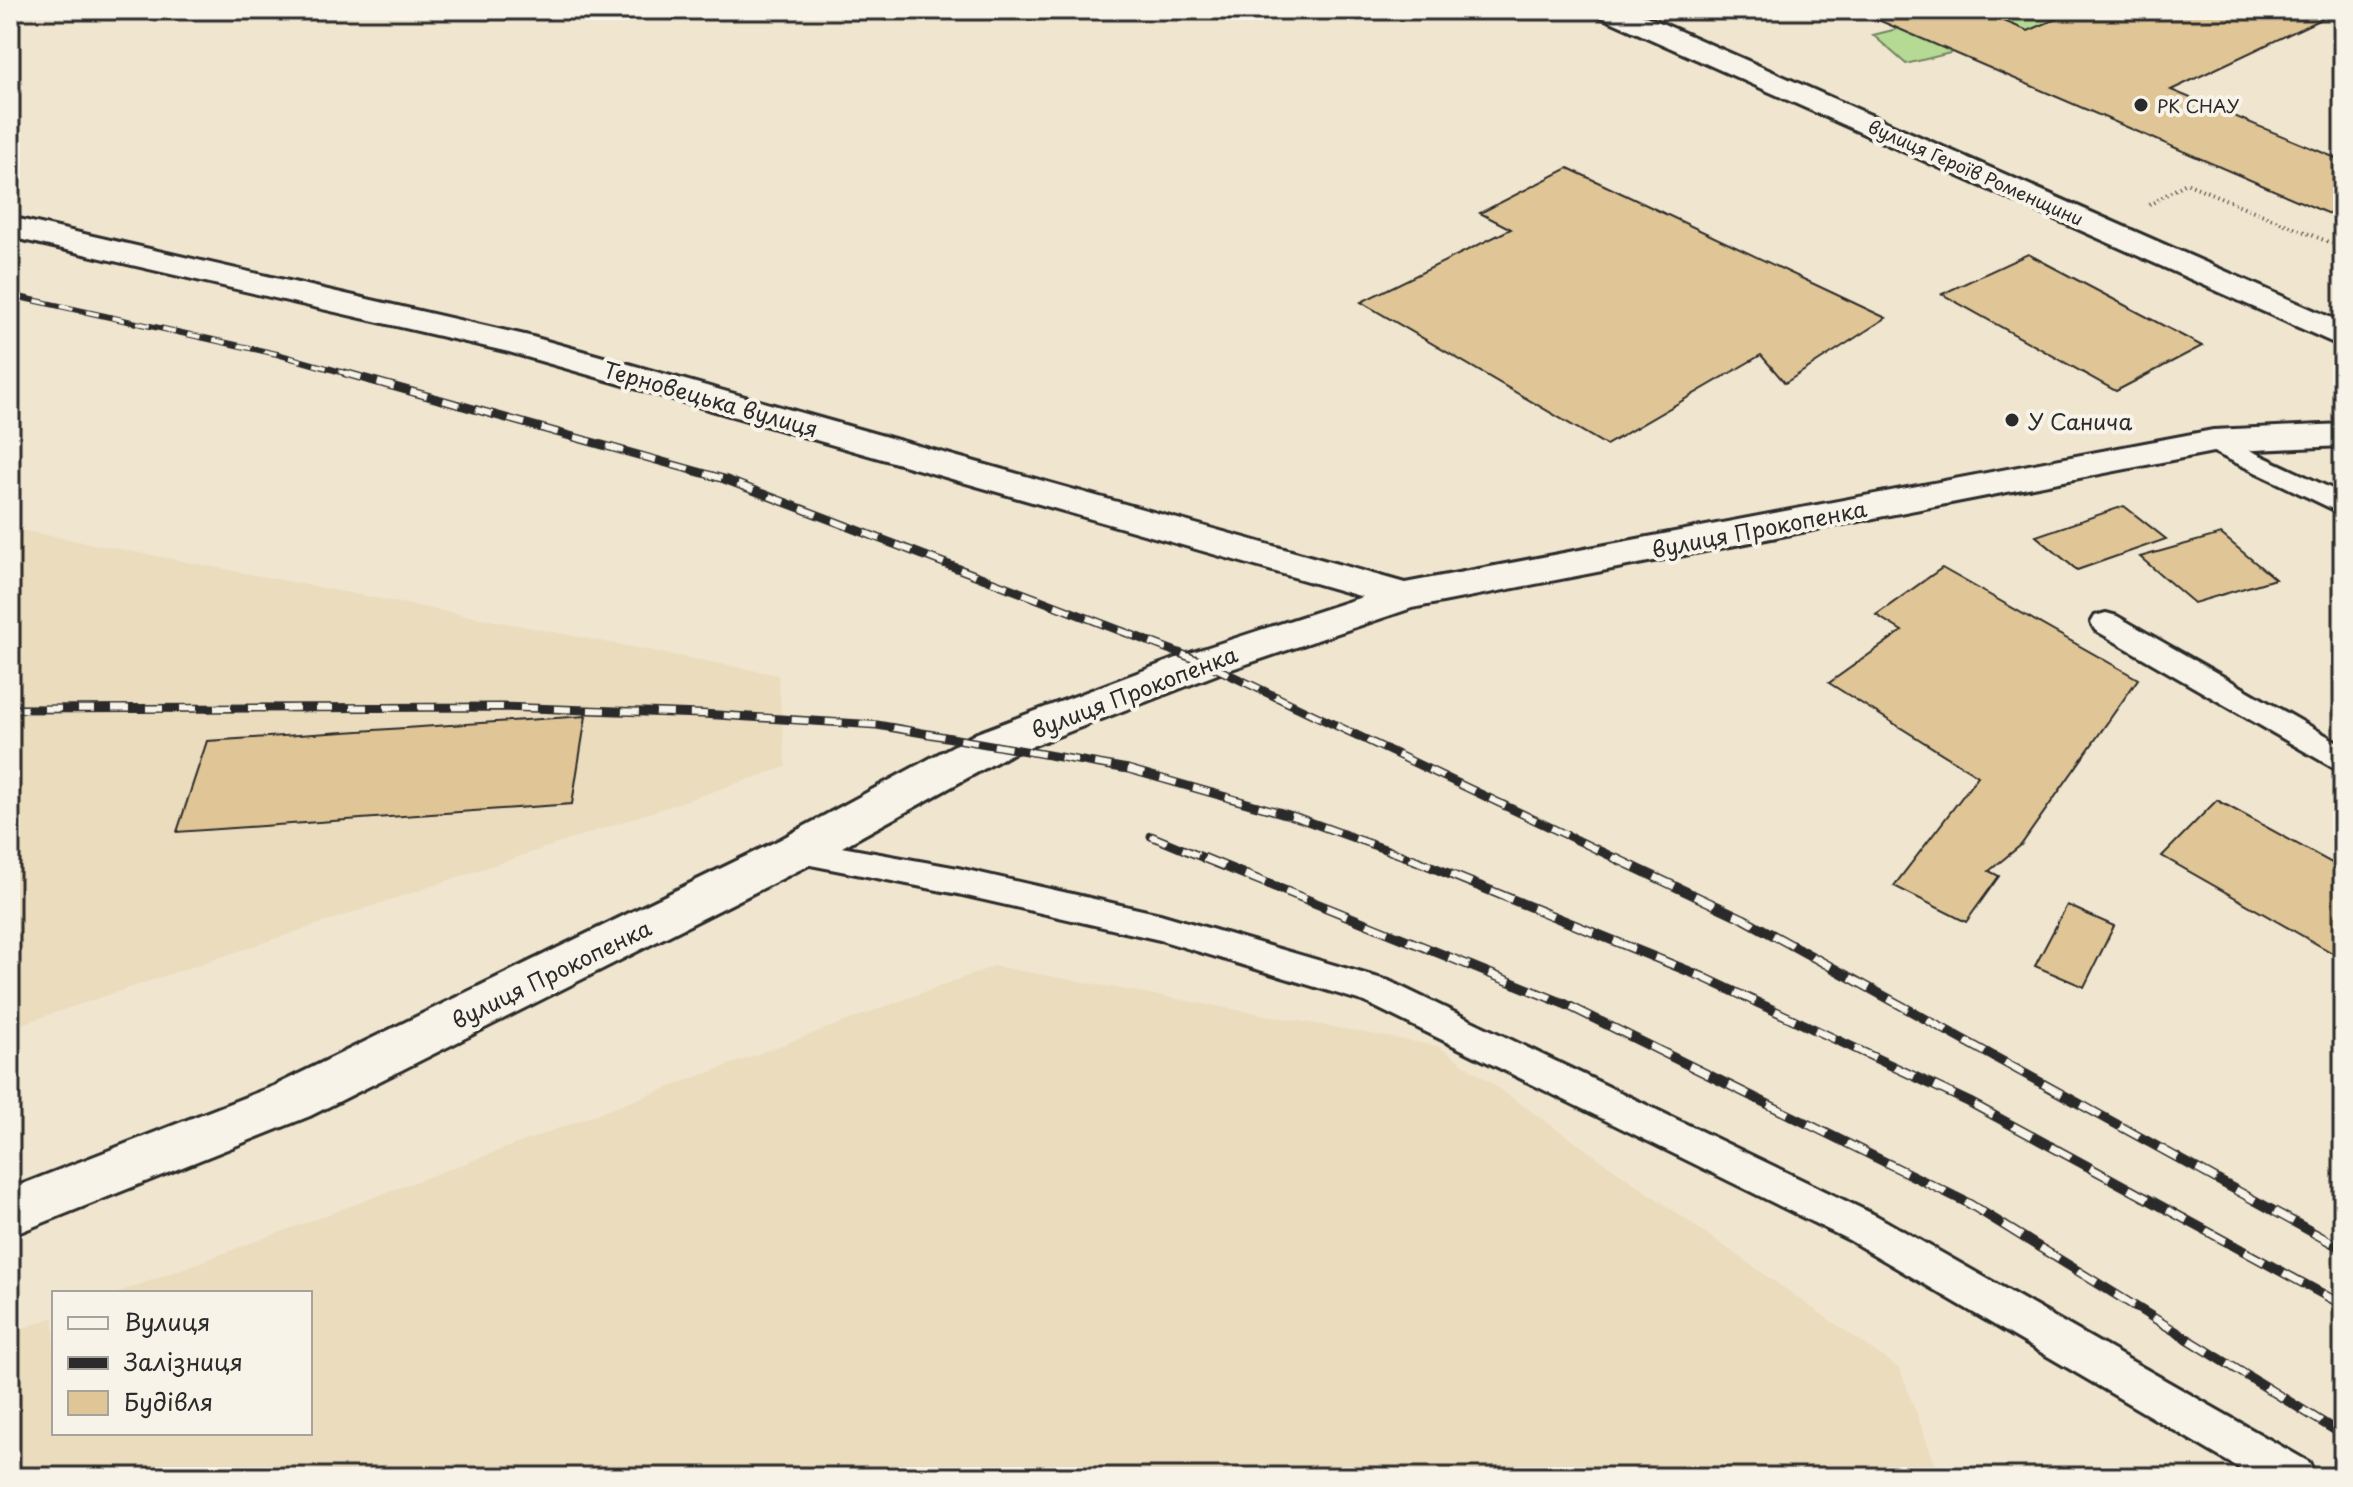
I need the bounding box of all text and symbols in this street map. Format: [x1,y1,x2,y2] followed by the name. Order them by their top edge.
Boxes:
[2157,92,2239,119] place label: РК СНАУ
[2132,96,2150,114] marker: РК СНАУ
[1864,112,2088,232] street label: вулиця Героїв Роменщини
[600,352,822,444] street label: Терновецька вулиця
[2028,404,2133,437] place label: У Санича
[2003,411,2021,429] marker: У Санича
[1649,491,1870,565] street label: вулиця Прокопенка
[1026,636,1242,746] street label: вулиця Прокопенка
[446,910,657,1036] street label: вулиця Прокопенка
[52,1291,312,1435] legend
[124,1303,210,1339] text: Вулиця
[123,1343,243,1379] text: Залізниця
[124,1383,213,1419] text: Будівля

